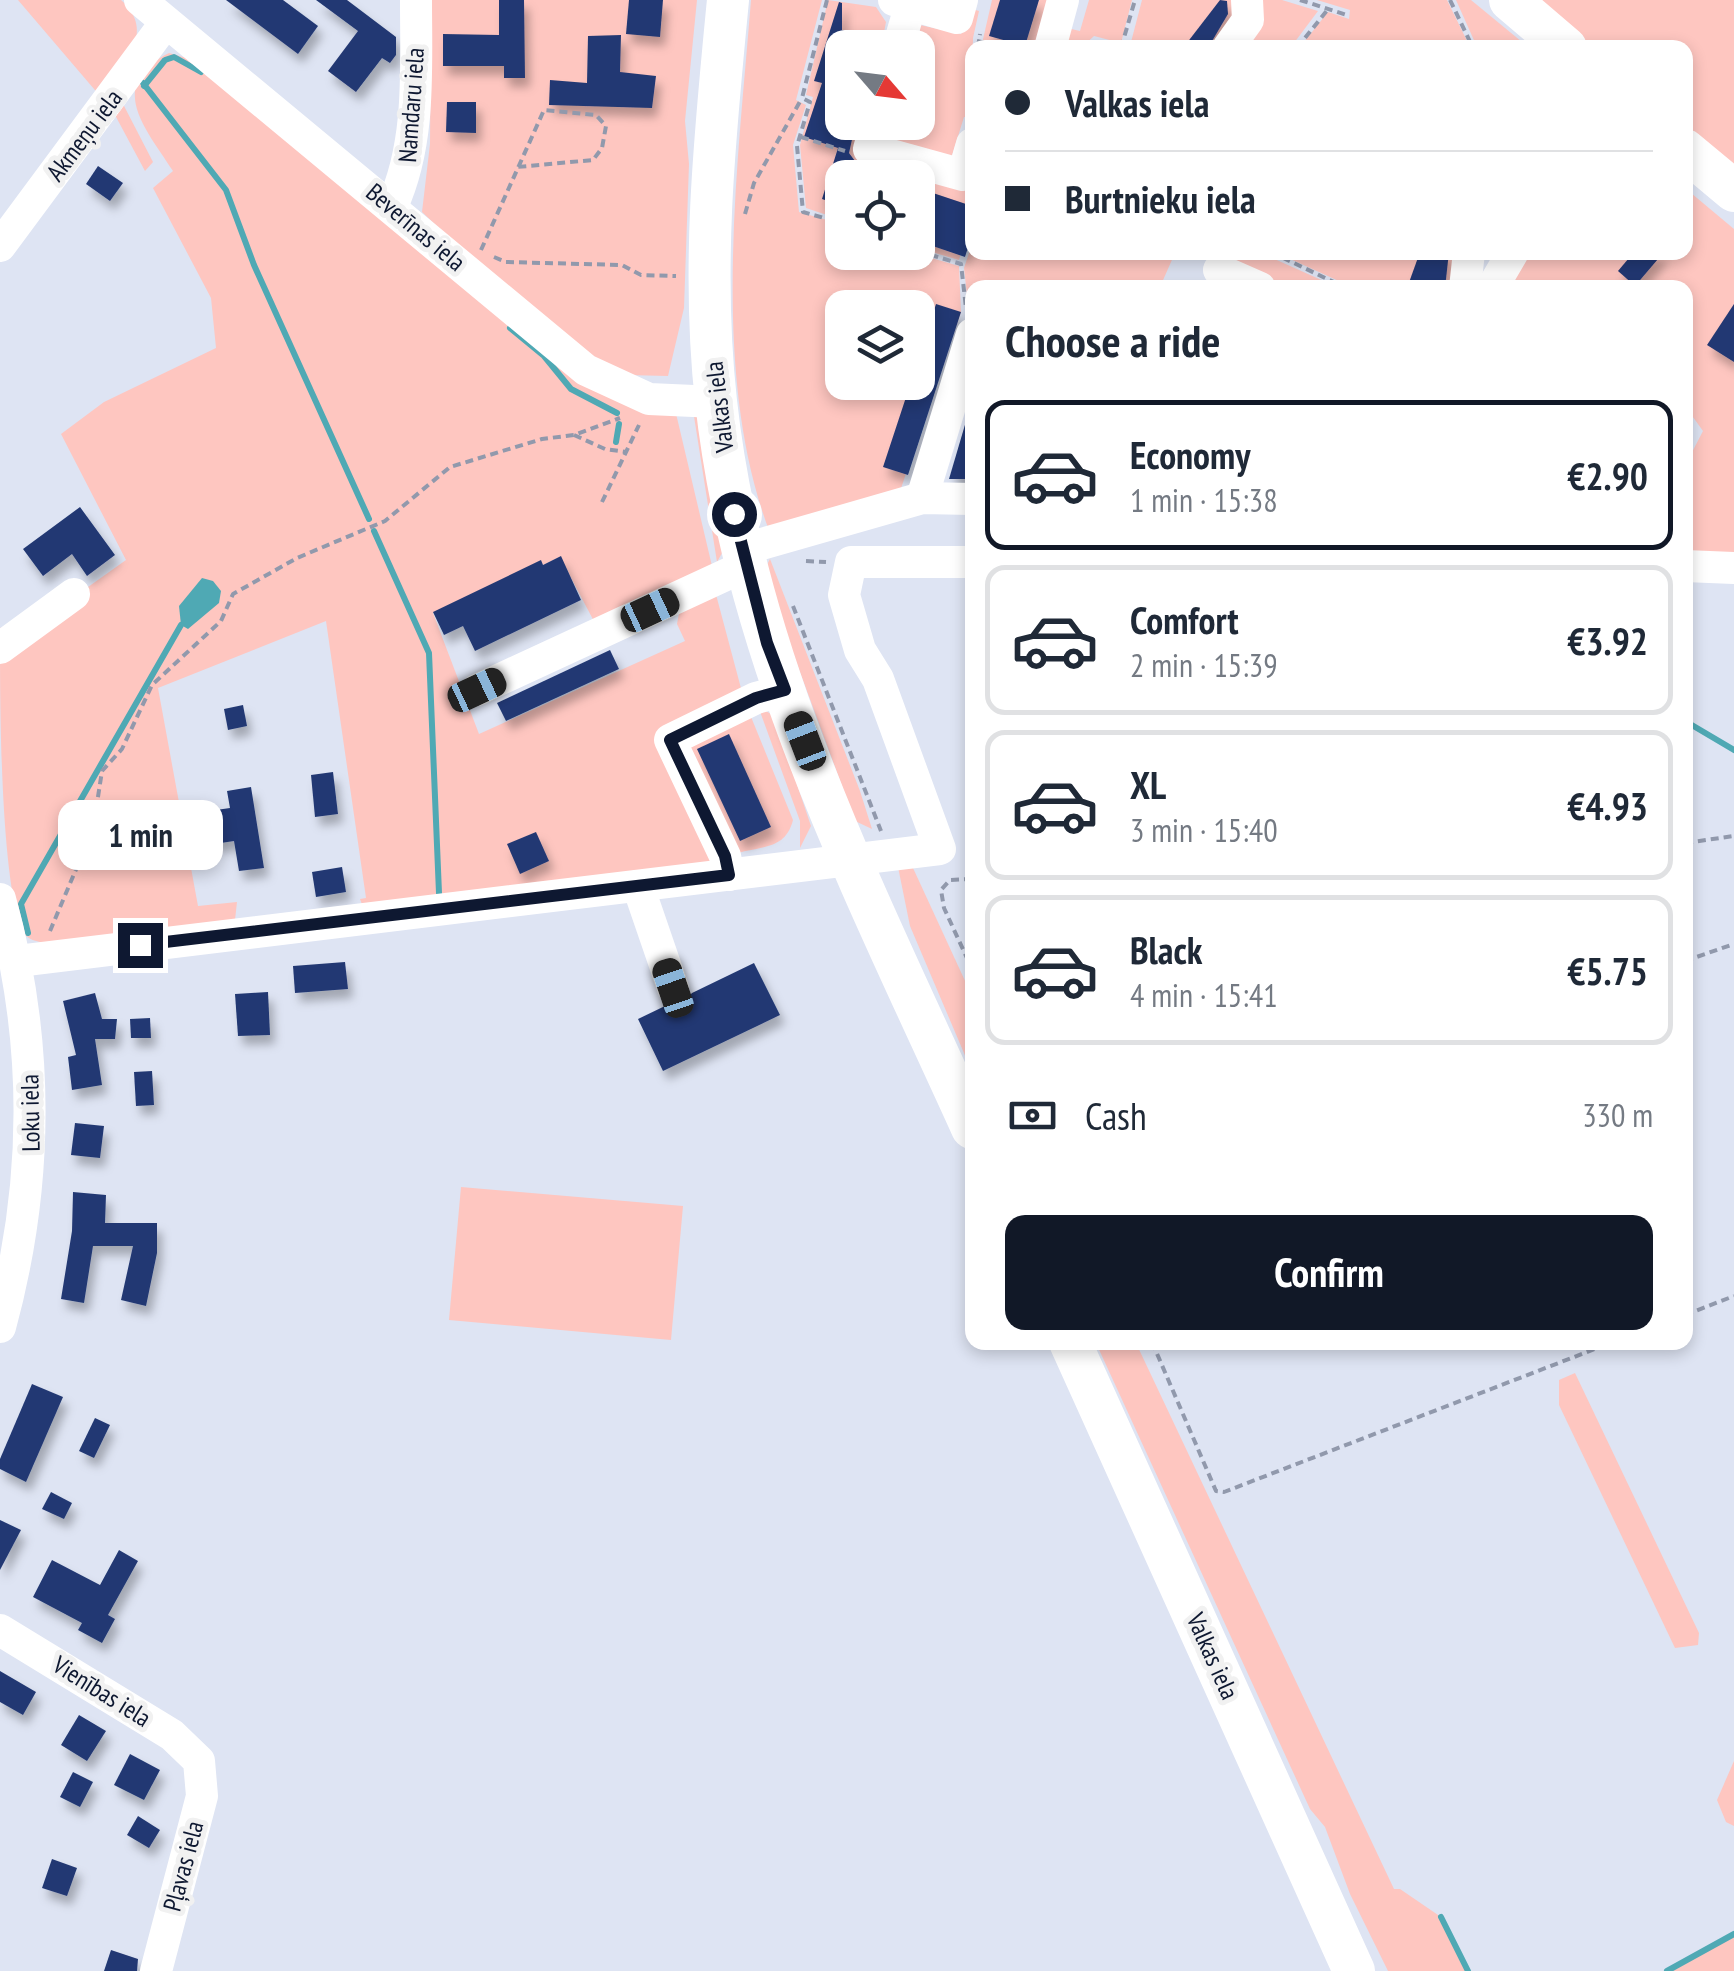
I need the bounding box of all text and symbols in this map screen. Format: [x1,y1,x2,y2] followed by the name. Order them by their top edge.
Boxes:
[825,30,935,140] north arrow
[825,30,935,400] map controls
[391,46,431,164] street label: Namdaru iela
[1065,78,1209,127] text: Valkas iela
[39,83,129,187] street label: Akmeņu iela
[825,160,935,270] button: locate
[1065,174,1256,223] text: Burtnieku iela
[360,176,472,278] street label: Beverīnas iela
[825,290,935,400] button: layers
[1005,311,1220,369] text: Choose a ride
[698,360,741,455] street label: Valkas iela
[1010,430,1100,520] icon: car
[1130,430,1250,479] text: Economy
[1567,451,1648,500] text: €2.90
[1130,479,1278,521] text: 1 min · 15:38
[712,492,757,537] route start
[616,584,684,636] car
[1010,595,1100,685] icon: car
[1130,595,1239,644] text: Comfort
[1567,616,1648,665] text: €3.92
[1130,644,1278,686] text: 2 min · 15:39
[443,664,511,716] car
[780,708,830,774] car
[1010,760,1100,850] icon: car
[1130,760,1166,809] text: XL
[1567,781,1648,830] text: €4.93
[58,800,222,870] callout: 1 min
[1130,809,1278,851] text: 3 min · 15:40
[108,814,173,856] text: 1 min
[118,923,163,968] route end
[1010,925,1100,1015] icon: car
[1130,925,1203,974] text: Black
[1567,946,1648,995] text: €5.75
[649,955,697,1021] car
[1130,974,1278,1016] text: 4 min · 15:41
[13,1074,47,1152] street label: Loku iela
[1005,1088,1060,1143] icon: cash
[1085,1091,1147,1140] text: Cash
[1582,1094,1653,1136] text: 330 m
[1005,1215,1653,1330] button: Confirm
[1179,1607,1246,1704] street label: Valkas iela
[46,1648,157,1734] street label: Vienības iela
[156,1817,210,1915] street label: Pļavas iela

